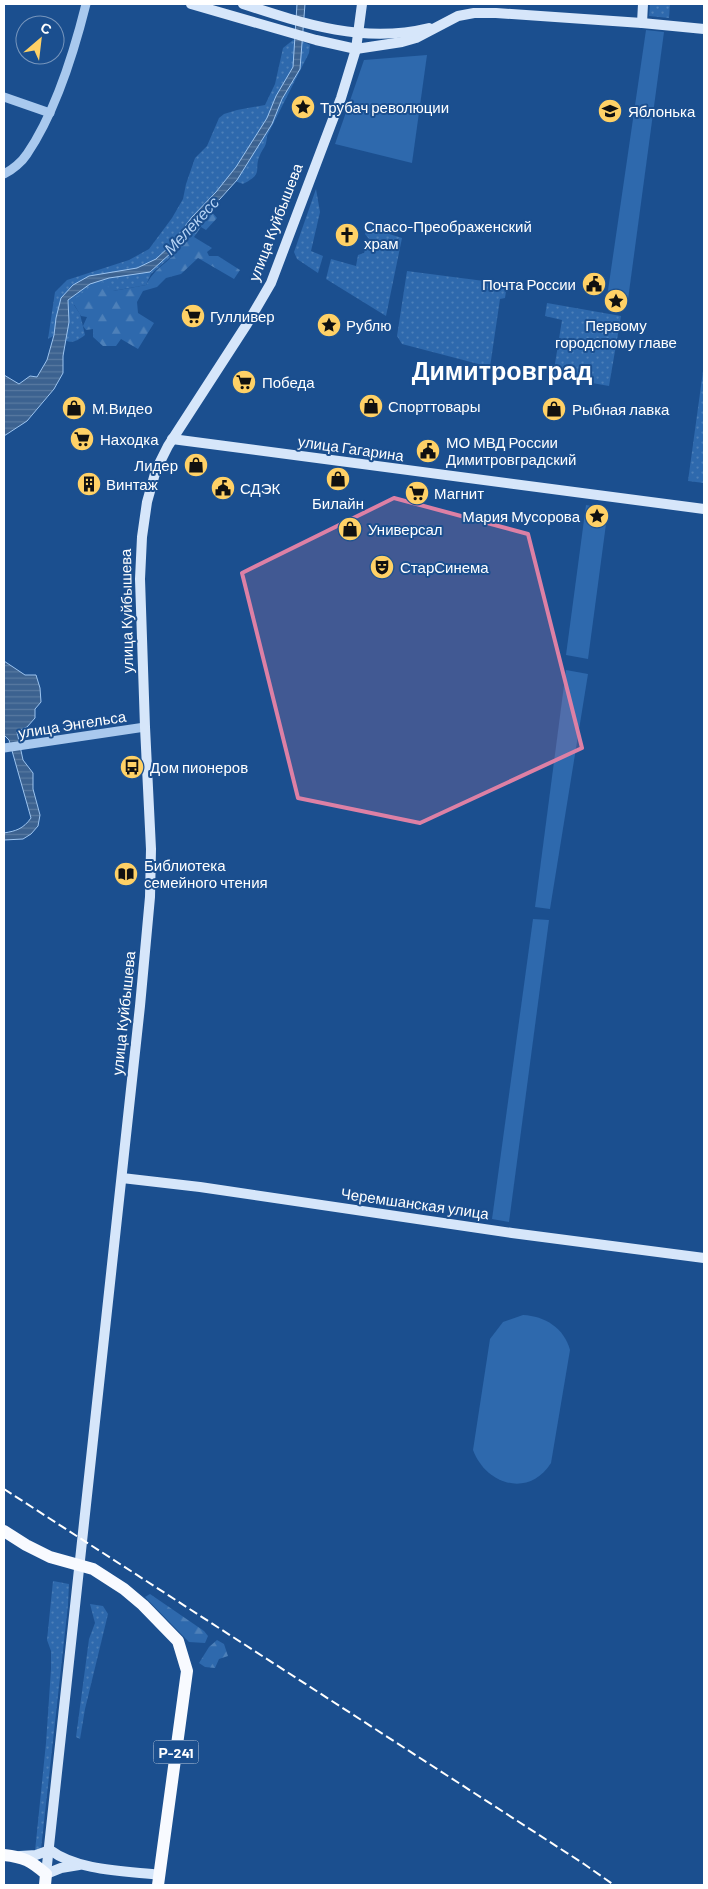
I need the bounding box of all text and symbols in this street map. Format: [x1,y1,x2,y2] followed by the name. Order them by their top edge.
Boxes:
[15,15,65,65] north arrow
[38,18,55,38] text: С
[290,94,316,120] place icon: Трубач революции
[320,98,449,116] place label: Трубач революции
[597,98,623,124] school or university icon: Яблонька
[628,102,696,120] place label: Яблонька
[244,160,306,283] street label: улица Куйбышева
[160,192,222,258] water label: Мелекесс
[364,217,532,252] place label: Спасо-Преображенский храм
[334,222,360,248] church icon: Спасо-Преображенский храм
[581,271,607,297] public building icon: Почта России
[482,275,576,293] place label: Почта России
[603,288,629,314] place icon: Первому городспому главе
[180,303,206,329] supermarket icon: Гулливер
[210,307,275,325] place label: Гулливер
[316,312,342,338] place icon: Рублю
[346,316,392,334] place label: Рублю
[555,316,677,351] place label: Первому городспому главе
[412,355,592,385] district label: Димитровград
[231,369,257,395] supermarket icon: Победа
[262,373,315,391] place label: Победа
[358,393,384,419] shop icon: Спорттовары
[61,395,87,421] shop icon: М.Видео
[541,396,567,422] shop icon: Рыбная лавка
[388,397,481,415] place label: Спорттовары
[92,399,153,417] place label: М.Видео
[572,400,670,418] place label: Рыбная лавка
[69,426,95,452] supermarket icon: Находка
[100,430,159,448] place label: Находка
[297,432,406,464] street label: улица Гагарина
[446,433,576,468] place label: МО МВД России Димитровградский
[415,438,441,464] public building icon: МО МВД России Димитровградский
[183,452,209,478] shop icon: Лидер
[134,456,178,474] place label: Лидер
[325,466,351,492] shop icon: Билайн
[76,471,102,497] building icon: Винтаж
[106,475,158,493] place label: Винтаж
[210,475,236,501] public building icon: СДЭК
[240,479,280,497] place label: СДЭК
[404,480,430,506] supermarket icon: Магнит
[434,484,484,502] place label: Магнит
[312,494,364,512] place label: Билайн
[584,503,610,529] place icon: Мария Мусорова
[462,507,581,525] place label: Мария Мусорова
[337,516,363,542] shop icon: Универсал
[368,520,443,538] place label: Универсал
[116,548,136,674] street label: улица Куйбышева
[369,554,395,580] theatre icon: СтарСинема
[400,558,489,576] place label: СтарСинема
[17,707,128,741] street label: улица Энгельса
[119,754,145,780] bus stop icon: Дом пионеров
[150,758,248,776] place label: Дом пионеров
[144,856,268,891] place label: Библиотека семейного чтения
[113,861,139,887] library icon: Библиотека семейного чтения
[108,949,139,1076] street label: улица Куйбышева
[340,1184,491,1222] street label: Черемшанская улица
[154,1740,198,1764] road number: Р-241

